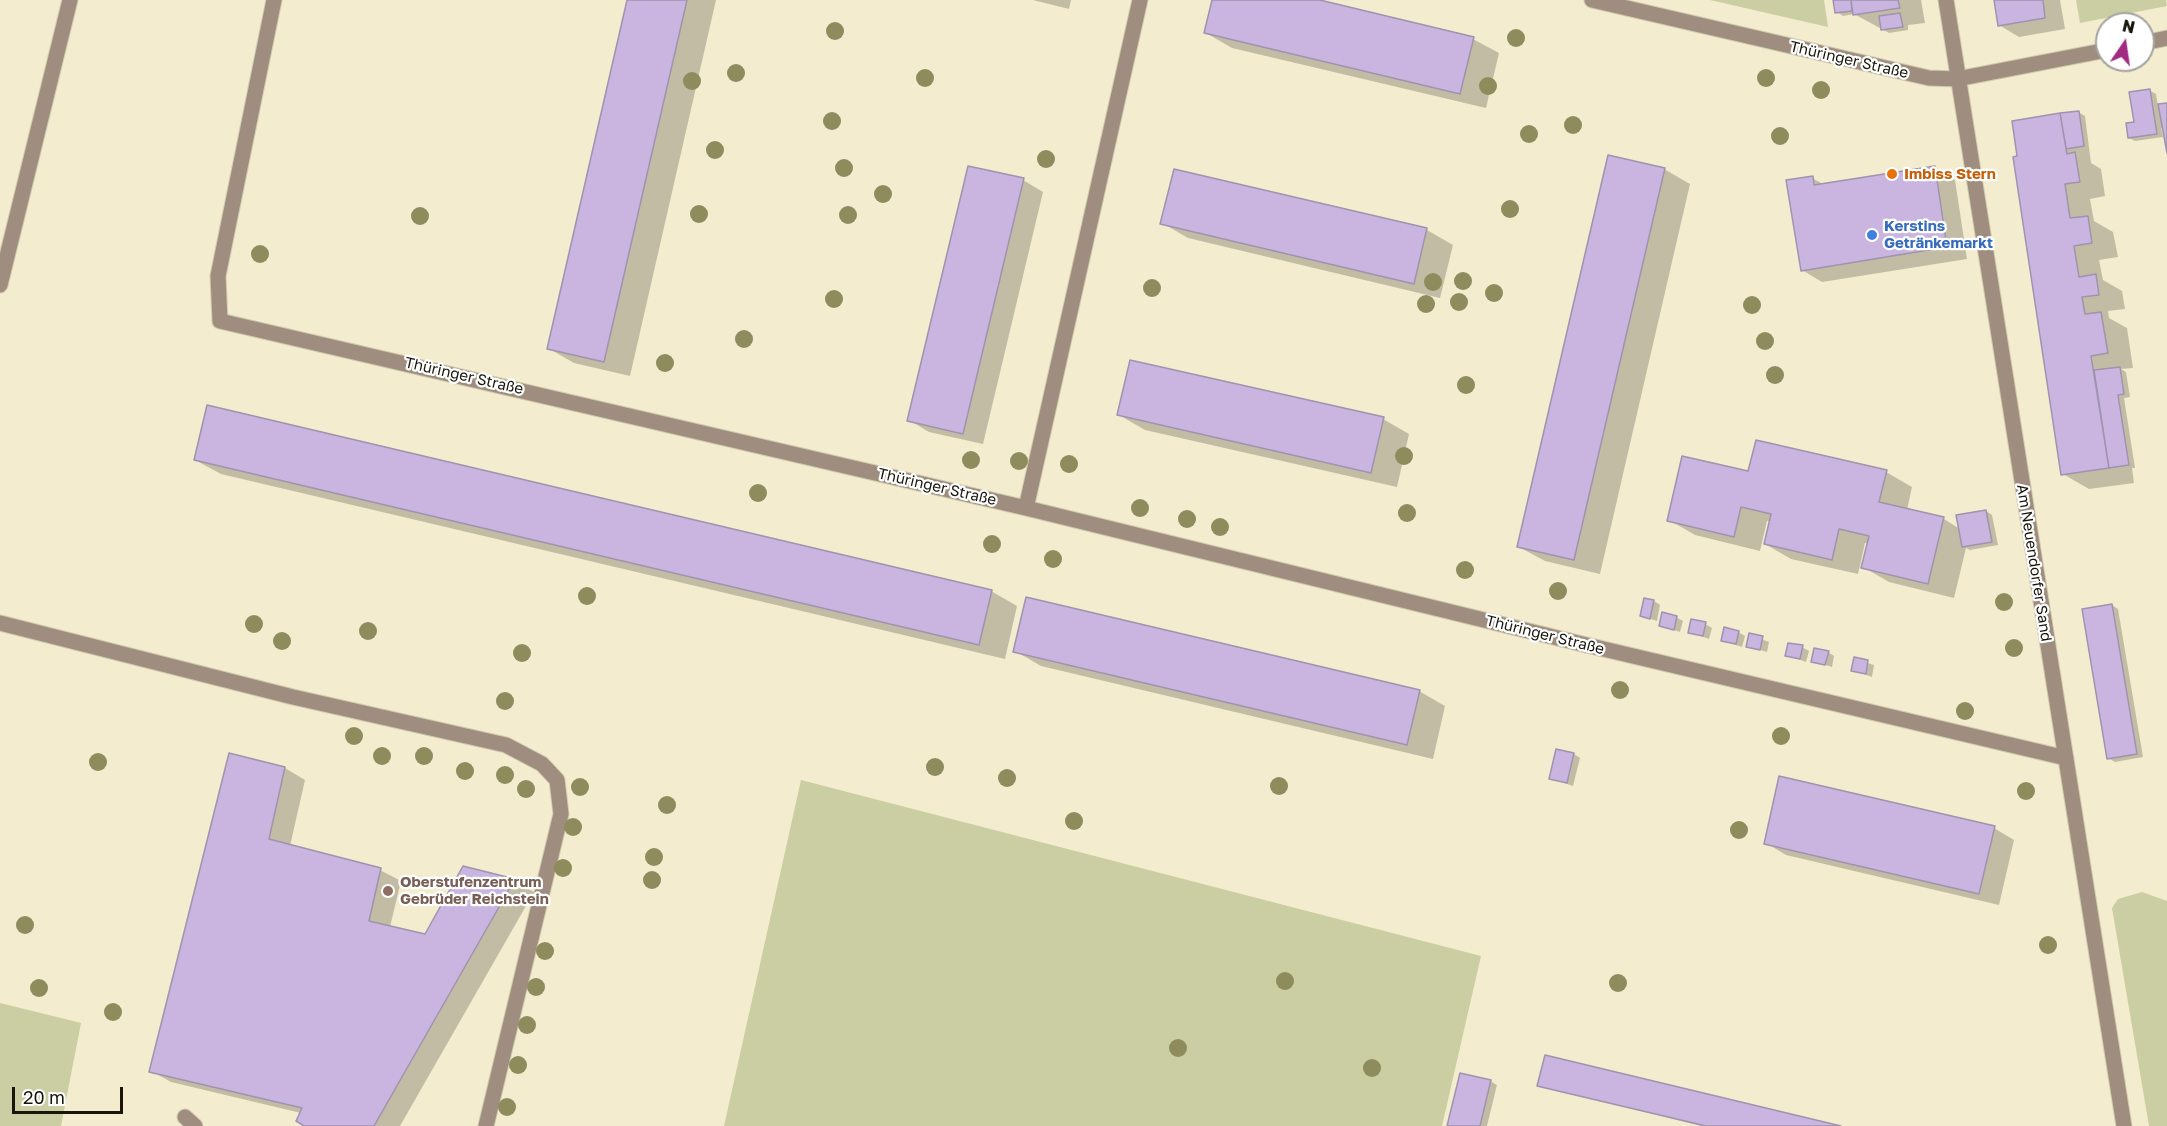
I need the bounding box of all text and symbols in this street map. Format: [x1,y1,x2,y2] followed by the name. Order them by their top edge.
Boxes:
[2095,12,2155,72] north arrow
[2120,15,2137,38] text: N
[1788,38,1910,82] street label: Thüringer Straße
[1904,165,1996,183] place label: Imbiss Stern
[1885,167,1899,181] marker: Imbiss Stern
[1884,217,1993,252] place label: Kerstins Getränkemarkt
[1865,228,1879,242] marker: Kerstins Getränkemarkt
[403,354,525,398] street label: Thüringer Straße
[876,465,998,509] street label: Thüringer Straße
[2013,483,2055,643] street label: Am Neuendorfer Sand
[1484,612,1606,658] street label: Thüringer Straße
[400,873,549,908] place label: Oberstufenzentrum Gebrüder Reichstein
[381,884,395,898] marker: Oberstufenzentrum Gebrüder Reichstein
[15,1075,126,1113] scale bar
[23,1086,65,1108] text: 20 m

